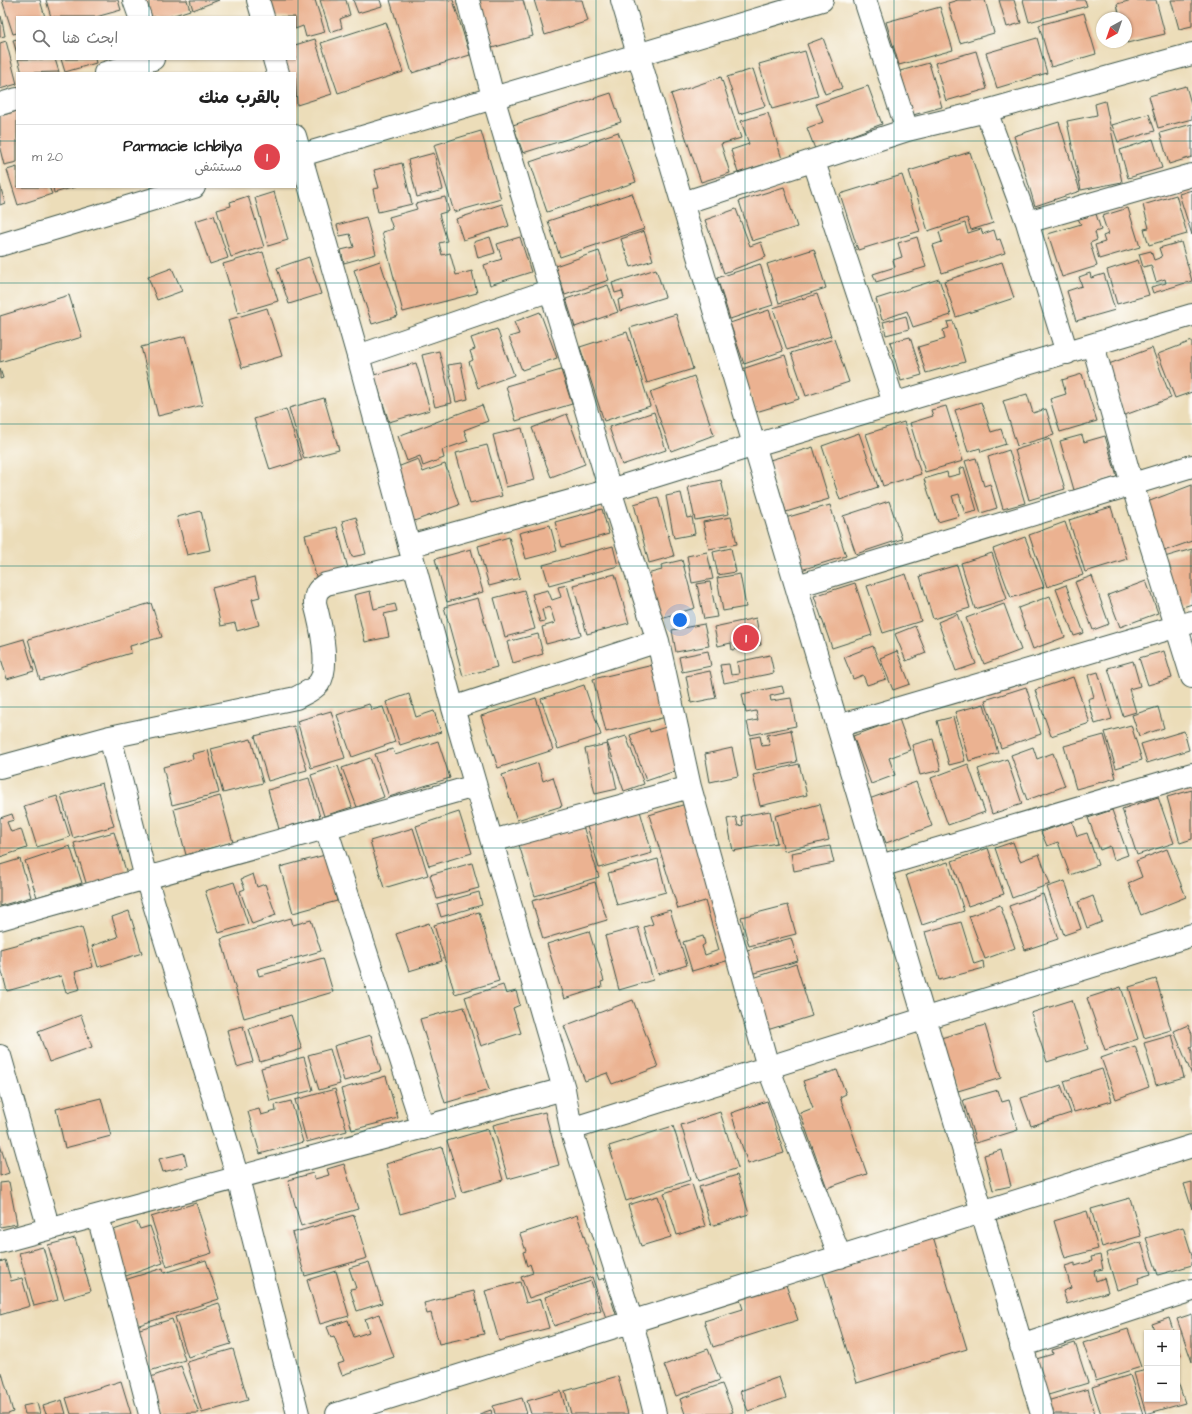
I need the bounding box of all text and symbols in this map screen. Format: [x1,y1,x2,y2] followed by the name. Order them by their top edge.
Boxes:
[1096,12,1132,48] north arrow
[16,16,296,60] search box
[30,27,52,49] icon: search
[62,28,118,49] text: ابحث هنا
[199,86,280,110] text: بالقرب منك
[123,136,242,157] text: Parmacie Ichbilya
[32,148,63,166] text: 20 m
[266,148,268,166] text: 1
[194,158,242,176] text: مستشفى
[670,610,690,630] your location
[733,623,759,653] pin: 1
[1144,1330,1180,1402] map controls
[1144,1330,1180,1366] button: +
[1144,1366,1180,1402] button: −

